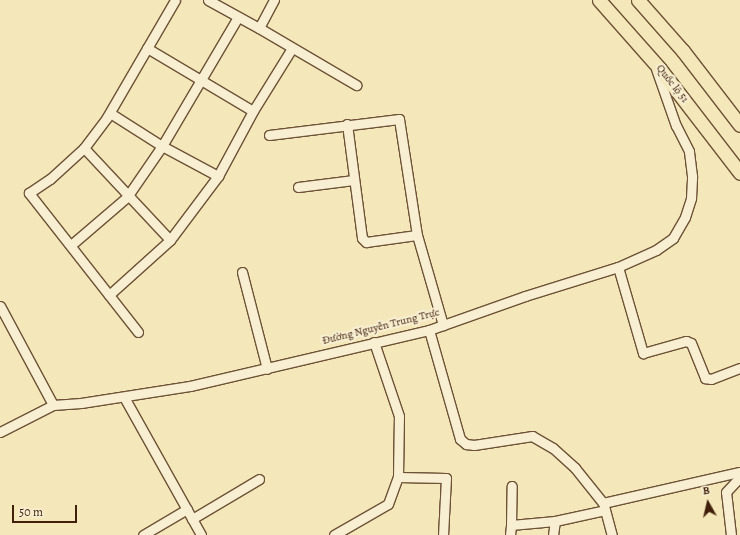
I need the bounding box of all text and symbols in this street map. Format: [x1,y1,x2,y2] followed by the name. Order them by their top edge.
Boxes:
[653,62,691,106] street label: Quốc lộ 51
[321,306,441,348] street label: Đường Nguyễn Trung Trực
[688,483,728,523] north arrow
[702,483,711,499] text: B
[14,497,79,523] scale bar
[19,504,43,520] text: 50 m

